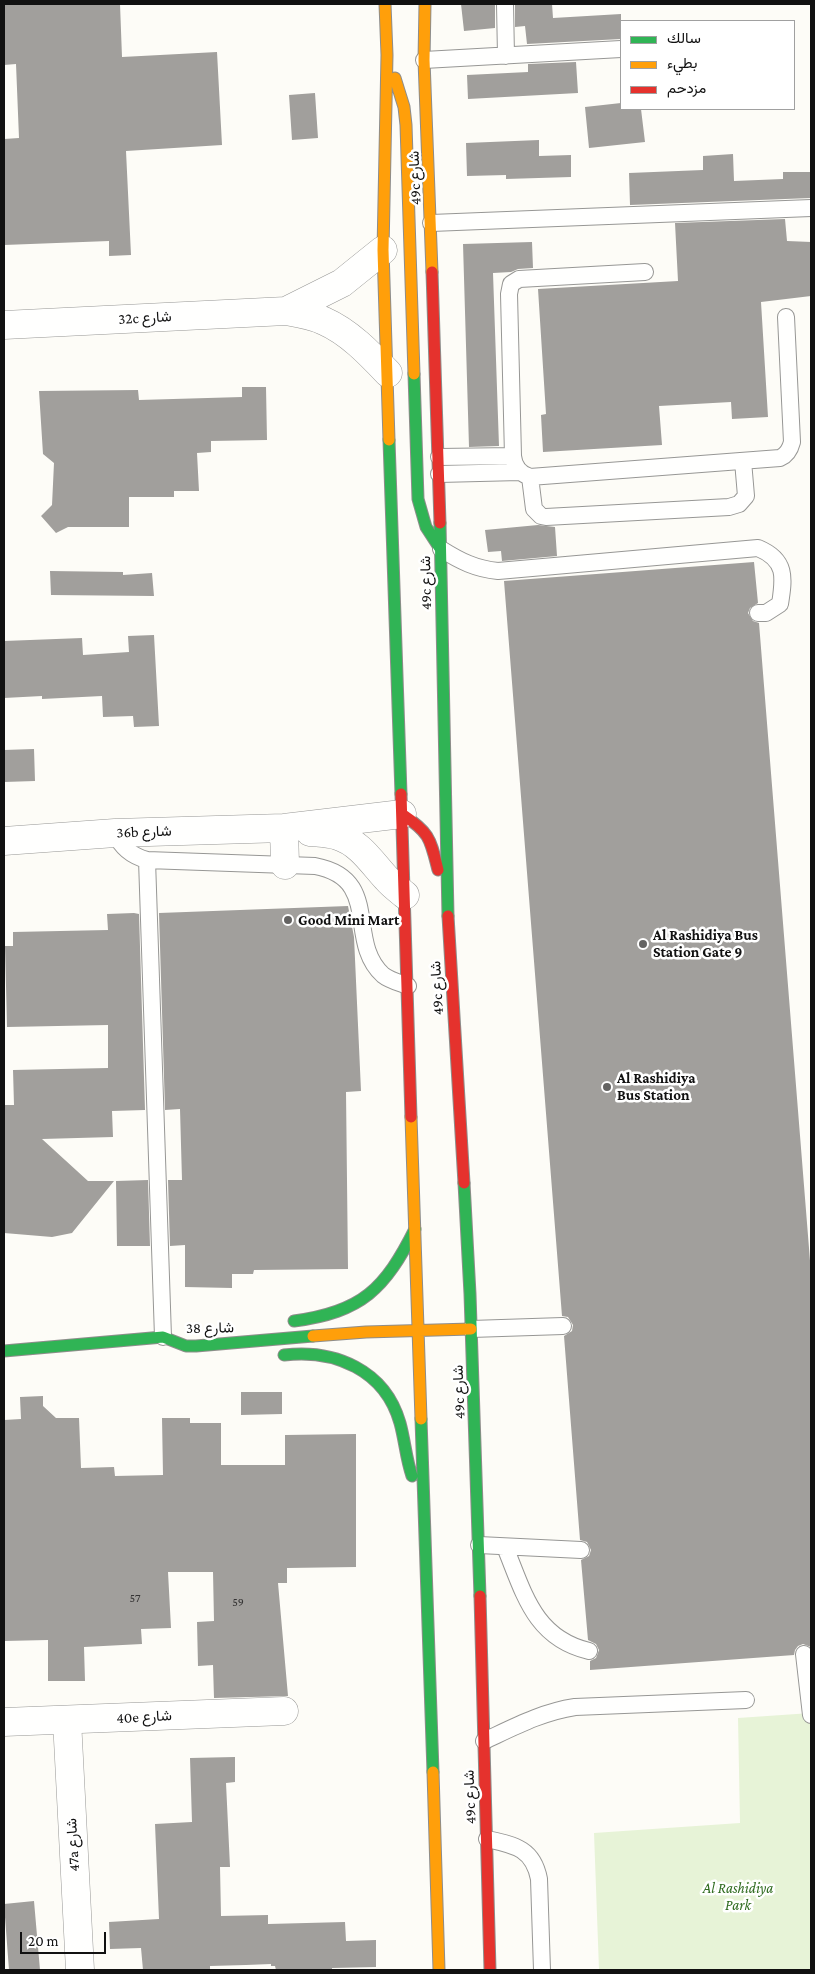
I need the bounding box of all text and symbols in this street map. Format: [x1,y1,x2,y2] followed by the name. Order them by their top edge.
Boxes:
[620,20,795,110] legend
[667,30,701,46] text: سالك
[667,55,697,71] text: بطيء
[667,80,706,96] text: مزدحم
[405,151,425,205] street label: 49c شارع
[118,308,172,328] street label: 32c شارع
[417,556,435,610] street label: 49c شارع
[116,822,172,842] street label: 36b شارع
[298,911,399,929] place label: Good Mini Mart
[282,914,294,926] marker: Good Mini Mart
[653,926,758,961] place label: Al Rashidiya Bus Station Gate 9
[637,938,649,950] marker: Al Rashidiya Bus Station Gate 9
[427,960,447,1016] street label: 49c شارع
[617,1069,696,1104] place label: Al Rashidiya Bus Station
[601,1081,613,1093] marker: Al Rashidiya Bus Station
[186,1319,234,1337] street label: شارع 38
[449,1365,469,1419] street label: 49c شارع
[130,1591,140,1605] house number: 57
[232,1595,244,1609] house number: 59
[116,1707,172,1727] street label: 40e شارع
[460,1770,480,1824] street label: 49c شارع
[63,1818,83,1872] street label: 47a شارع
[703,1879,773,1914] park label: Al Rashidiya Park
[22,1922,109,1954] scale bar
[28,1933,59,1949] text: 20 m

